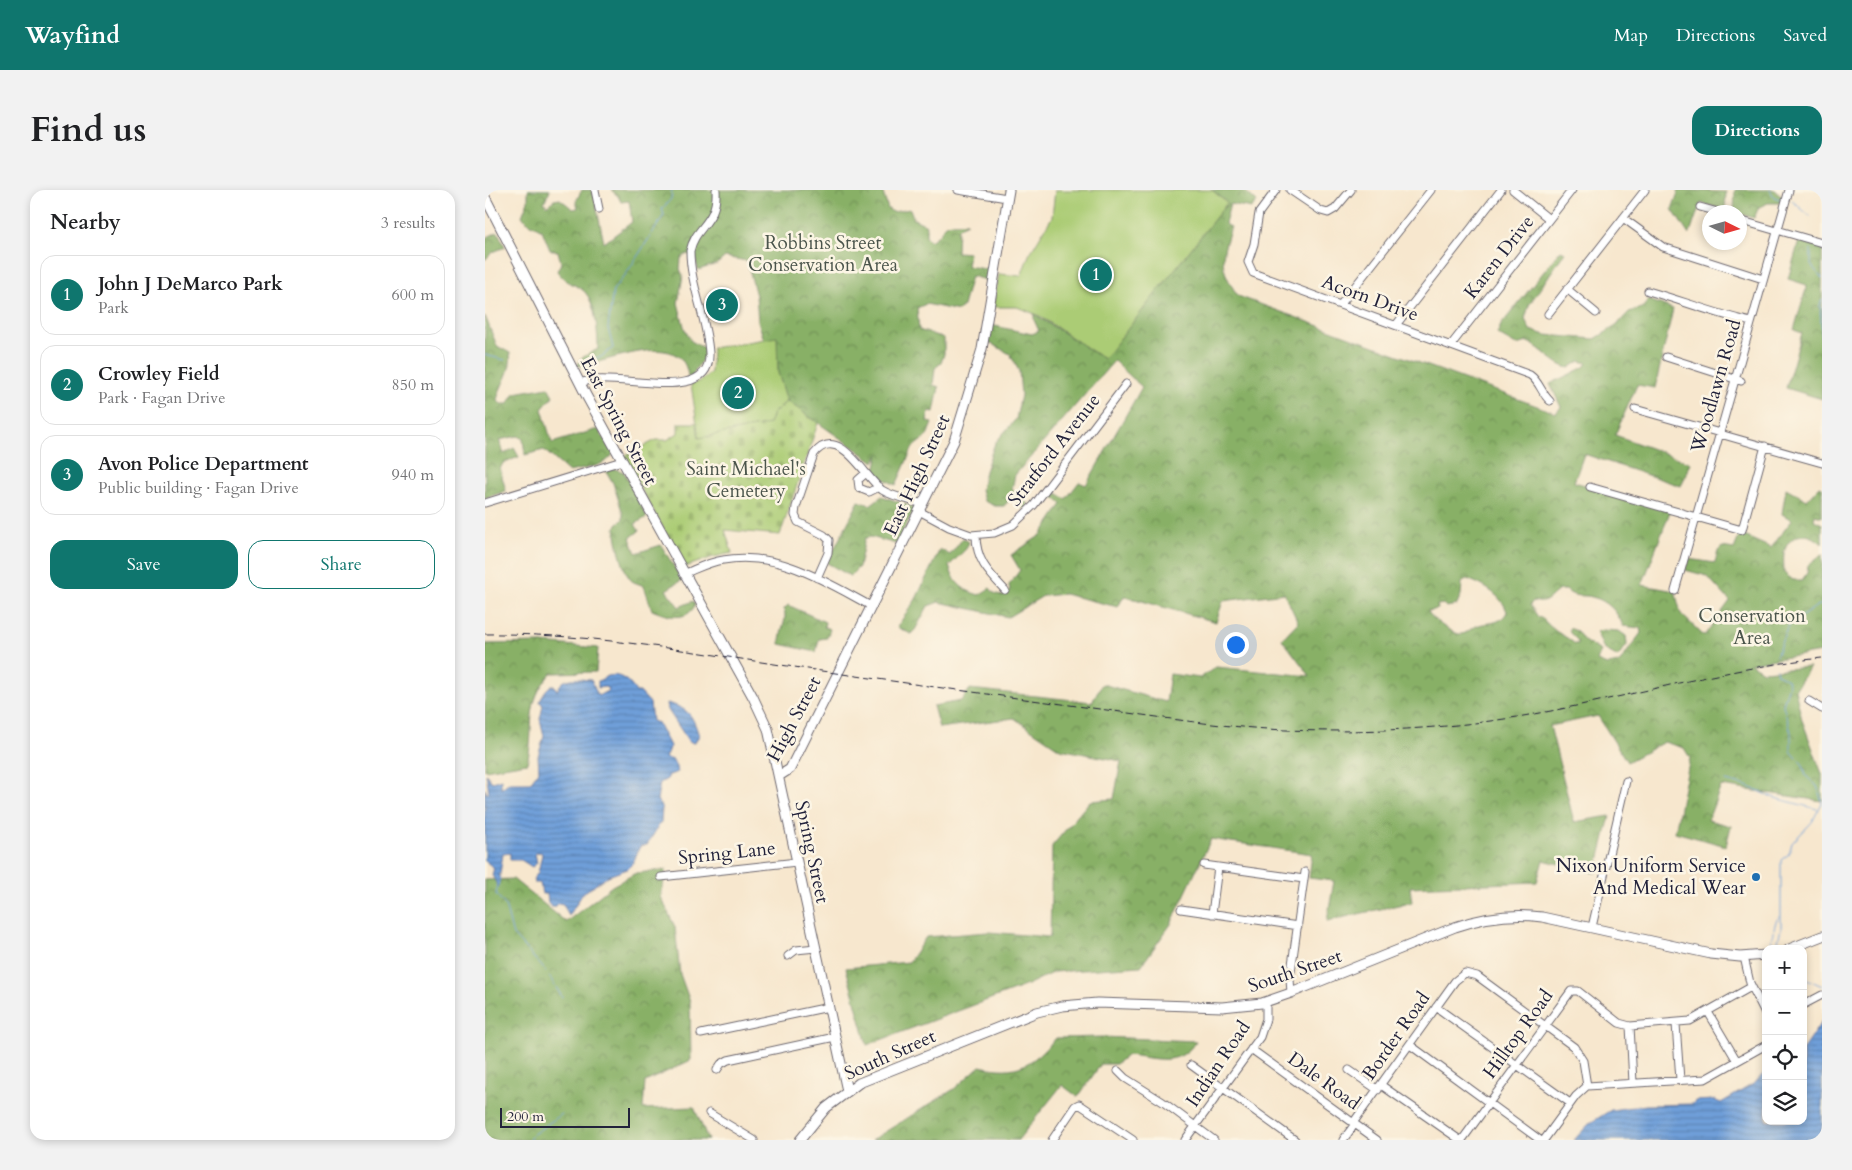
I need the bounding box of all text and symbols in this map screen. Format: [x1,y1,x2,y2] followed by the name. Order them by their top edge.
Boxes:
[25,19,120,52] text: Wayfind
[1614,23,1648,48] text: Map
[1676,23,1755,48] text: Directions
[1783,23,1827,48] text: Saved
[30,106,146,154] text: Find us
[1692,106,1822,155] button: Directions
[1702,205,1747,250] north arrow
[50,208,121,237] text: Nearby
[1458,210,1540,304] street label: Karen Drive
[381,212,435,234] text: 3 results
[748,230,898,278] park label: Robbins Street Conservation Area
[1080,256,1112,294] pin: 1
[1318,268,1422,328] street label: Acorn Drive
[98,271,283,297] text: John J DeMarco Park
[63,284,71,306] text: 1
[392,284,434,306] text: 600 m
[706,286,738,324] pin: 3
[98,297,129,319] text: Park
[1684,316,1747,457] street label: Woodlawn Road
[574,352,664,490] street label: East Spring Street
[98,361,220,387] text: Crowley Field
[63,374,71,396] text: 2
[392,374,434,396] text: 850 m
[722,374,754,412] pin: 2
[98,387,225,409] text: Park · Fagan Drive
[1002,388,1106,512] street label: Stratford Avenue
[878,410,956,540] street label: East High Street
[98,451,309,477] text: Avon Police Department
[686,456,806,504] park label: Saint Michael's Cemetery
[63,464,71,486] text: 3
[392,464,434,486] text: 940 m
[98,477,299,499] text: Public building · Fagan Drive
[50,540,238,589] button: Save
[248,540,435,589] button: Share
[1698,603,1806,651] park label: Conservation Area
[1223,632,1249,658] your location
[761,672,827,766] street label: High Street
[788,798,836,906] street label: Spring Street
[677,835,777,871] street label: Spring Lane
[1556,853,1746,901] place label: Nixon Uniform Service And Medical Wear
[1750,871,1762,883] marker: Nixon Uniform Service And Medical Wear
[1245,943,1345,999] street label: South Street
[1762,945,1807,1125] map controls
[1762,945,1807,990] button: +
[1477,984,1559,1084] street label: Hilltop Road
[1356,986,1436,1086] street label: Border Road
[1762,990,1807,1035] button: −
[1180,1016,1256,1112] street label: Indian Road
[840,1023,940,1087] street label: South Street
[1762,1035,1807,1080] button: locate
[1282,1046,1366,1116] street label: Dale Road
[1762,1080,1807,1125] button: layers
[500,1105,630,1128] scale bar
[507,1107,544,1126] text: 200 m

